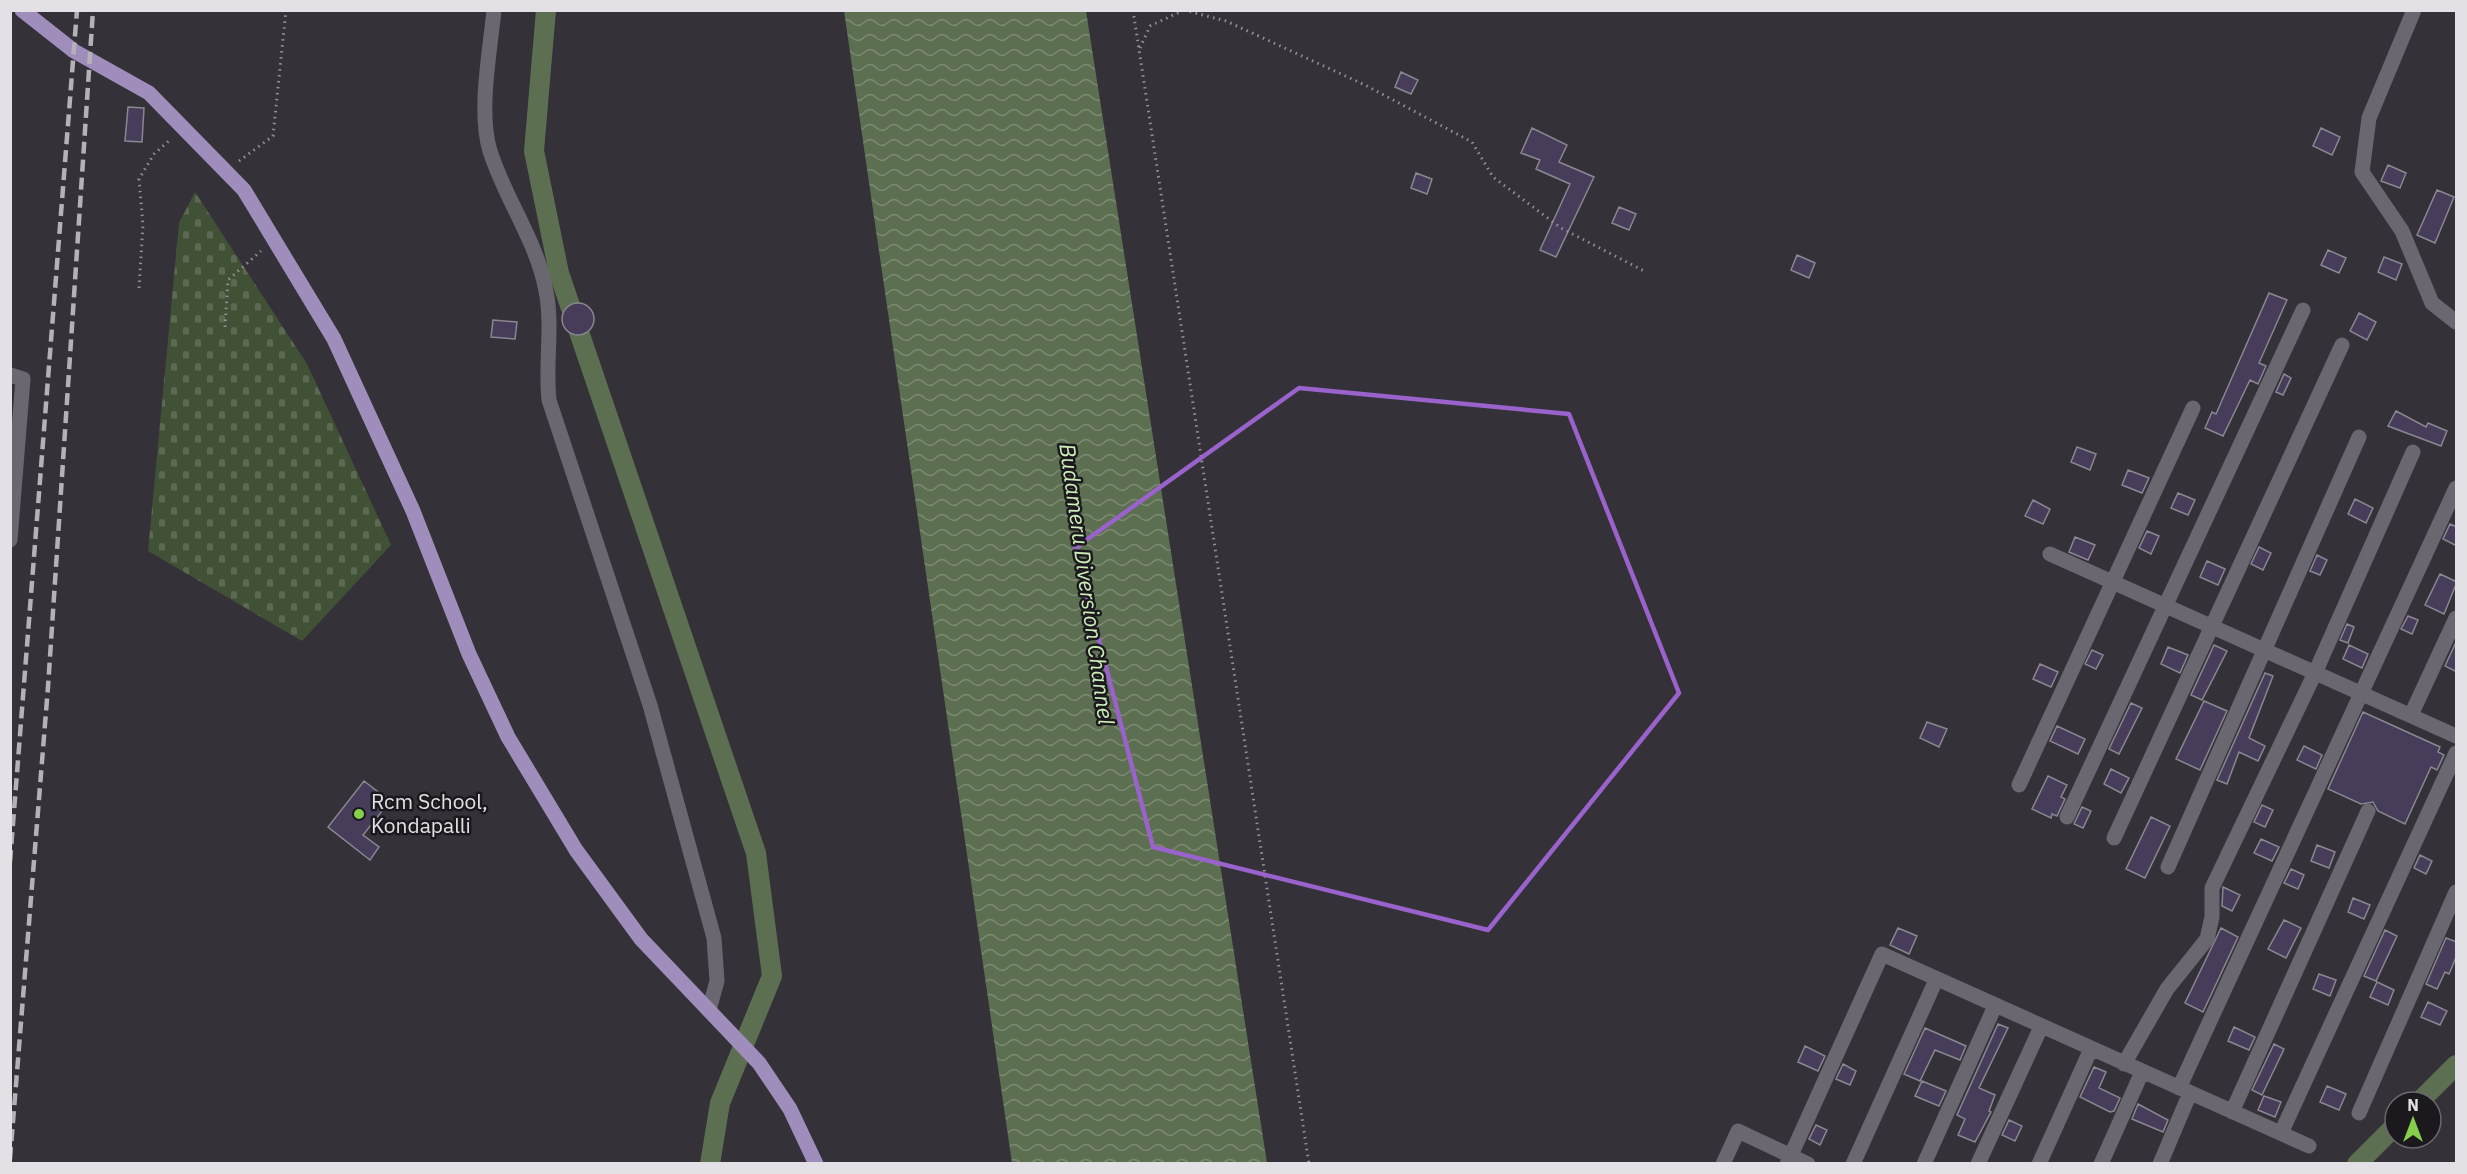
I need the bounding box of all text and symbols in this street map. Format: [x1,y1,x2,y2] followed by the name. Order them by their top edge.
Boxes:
[1053,442,1122,726] water label: Budameru Diversion Channel
[371,787,488,839] place label: Rcm School, Kondapalli
[352,807,366,821] marker: Rcm School, Kondapalli
[2383,1090,2443,1150] north arrow
[2407,1095,2419,1115] text: N

